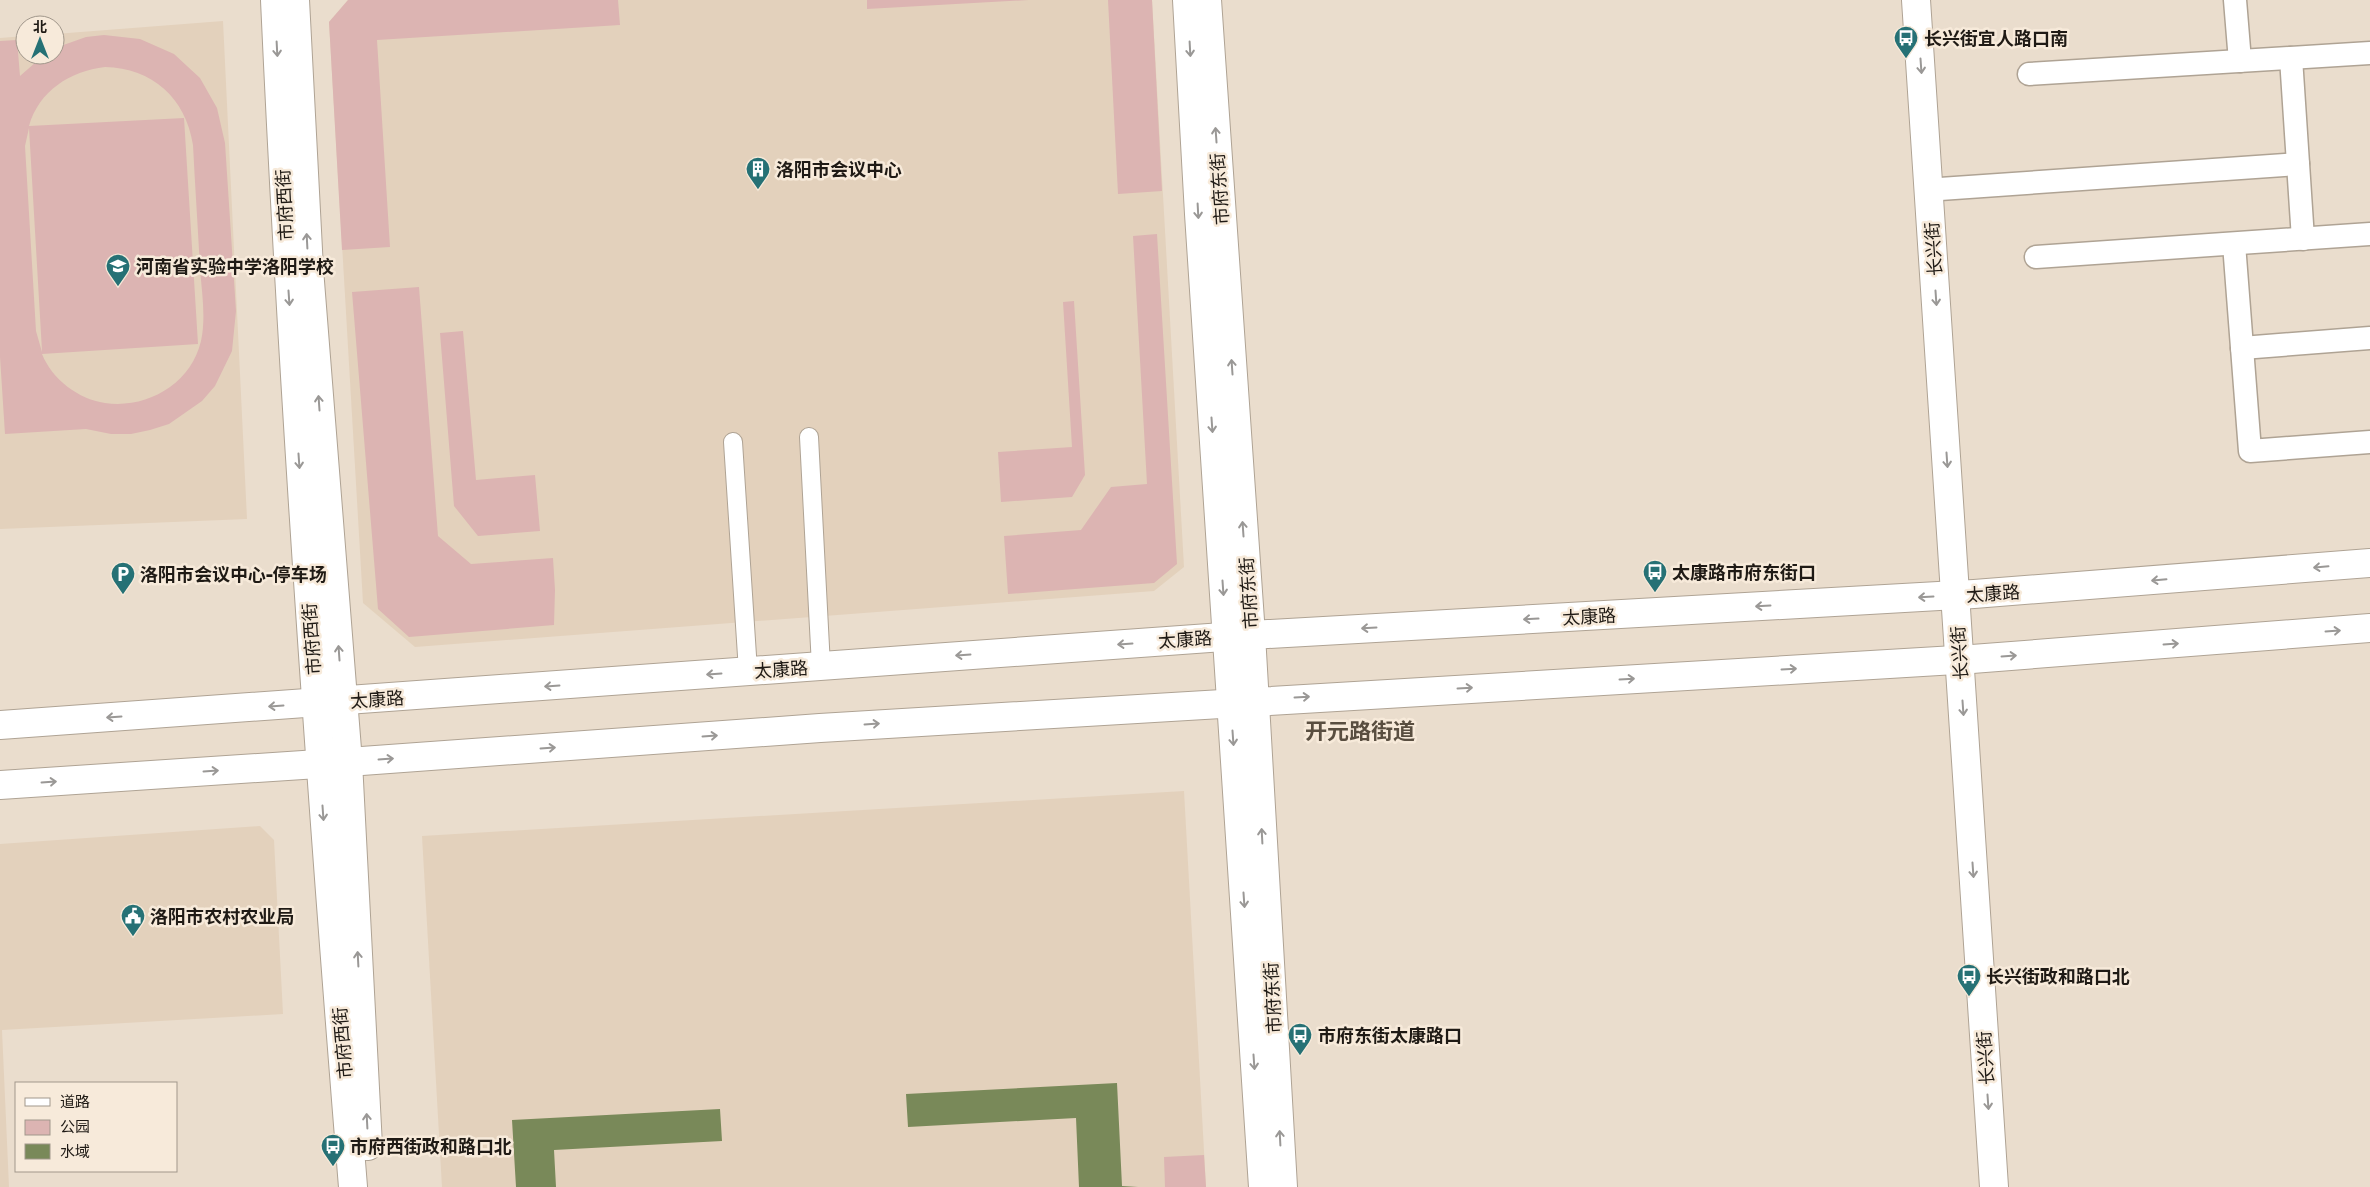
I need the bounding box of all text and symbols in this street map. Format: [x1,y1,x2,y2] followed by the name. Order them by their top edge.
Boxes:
[15,15,65,65] north arrow
[33,18,47,35] text: 北
[1893,25,1919,59] bus stop icon: 长兴街宜人路口南
[1924,27,2068,49] place label: 长兴街宜人路口南
[272,40,281,56] one-way arrow
[1185,40,1194,56] one-way arrow
[1916,58,1925,74] one-way arrow
[1211,128,1220,144] one-way arrow
[1206,152,1232,226] street label: 市府东街
[745,156,771,190] building icon: 洛阳市会议中心
[776,158,902,180] place label: 洛阳市会议中心
[271,168,297,242] street label: 市府西街
[1194,203,1203,219] one-way arrow
[1920,221,1946,277] street label: 长兴街
[303,234,312,250] one-way arrow
[105,253,131,287] school or university icon: 河南省实验中学洛阳学校
[136,255,334,277] place label: 河南省实验中学洛阳学校
[285,290,294,306] one-way arrow
[1931,290,1941,306] one-way arrow
[1227,360,1236,376] one-way arrow
[315,396,324,412] one-way arrow
[1208,417,1217,433] one-way arrow
[295,452,304,468] one-way arrow
[1942,452,1951,468] one-way arrow
[1239,522,1248,538] one-way arrow
[1235,556,1261,630] street label: 市府东街
[1642,559,1668,593] bus stop icon: 太康路市府东街口
[110,561,136,595] parking icon: 洛阳市会议中心-停车场
[1672,561,1816,583] place label: 太康路市府东街口
[2314,562,2330,572] one-way arrow
[140,563,327,585] place label: 洛阳市会议中心-停车场
[2152,575,2168,585] one-way arrow
[1218,579,1228,595] one-way arrow
[1965,580,2021,606] street label: 太康路
[1918,593,1934,602] one-way arrow
[298,602,324,676] street label: 市府西街
[1756,602,1772,611] one-way arrow
[1561,604,1617,628] street label: 太康路
[1524,614,1540,623] one-way arrow
[1361,623,1377,632] one-way arrow
[1946,625,1972,681] street label: 长兴街
[1157,626,1213,652] street label: 太康路
[2324,627,2340,636] one-way arrow
[1117,639,1133,648] one-way arrow
[2162,639,2178,648] one-way arrow
[334,645,343,661] one-way arrow
[955,650,971,659] one-way arrow
[2000,651,2016,661] one-way arrow
[753,656,809,682] street label: 太康路
[1781,665,1797,674] one-way arrow
[706,669,722,678] one-way arrow
[1619,674,1635,683] one-way arrow
[544,681,560,690] one-way arrow
[1456,684,1472,693] one-way arrow
[349,686,405,712] street label: 太康路
[1294,693,1310,702] one-way arrow
[1958,700,1968,716] one-way arrow
[268,701,284,711] one-way arrow
[106,713,122,722] one-way arrow
[1305,717,1415,744] district label: 开元路街道
[864,720,880,729] one-way arrow
[1229,729,1238,745] one-way arrow
[702,731,718,740] one-way arrow
[540,743,556,752] one-way arrow
[377,755,393,764] one-way arrow
[203,767,219,776] one-way arrow
[40,777,56,786] one-way arrow
[318,804,328,820] one-way arrow
[1257,829,1267,845] one-way arrow
[1969,862,1978,878] one-way arrow
[1239,891,1249,907] one-way arrow
[120,903,146,937] public building icon: 洛阳市农村农业局
[150,905,294,927] place label: 洛阳市农村农业局
[354,951,363,967] one-way arrow
[1259,961,1285,1035] street label: 市府东街
[1956,963,1982,997] bus stop icon: 长兴街政和路口北
[1986,965,2130,987] place label: 长兴街政和路口北
[328,1006,356,1080] street label: 市府西街
[1287,1022,1313,1056] bus stop icon: 市府东街太康路口
[1318,1024,1462,1046] place label: 市府东街太康路口
[1972,1030,1998,1086] street label: 长兴街
[1250,1054,1259,1070] one-way arrow
[15,1082,178,1172] legend
[60,1092,90,1110] text: 道路
[1984,1094,1993,1110] one-way arrow
[362,1113,371,1129] one-way arrow
[60,1117,90,1135] text: 公园
[1275,1131,1284,1147] one-way arrow
[320,1133,346,1167] bus stop icon: 市府西街政和路口北
[350,1135,512,1157] place label: 市府西街政和路口北
[60,1142,90,1160] text: 水域

